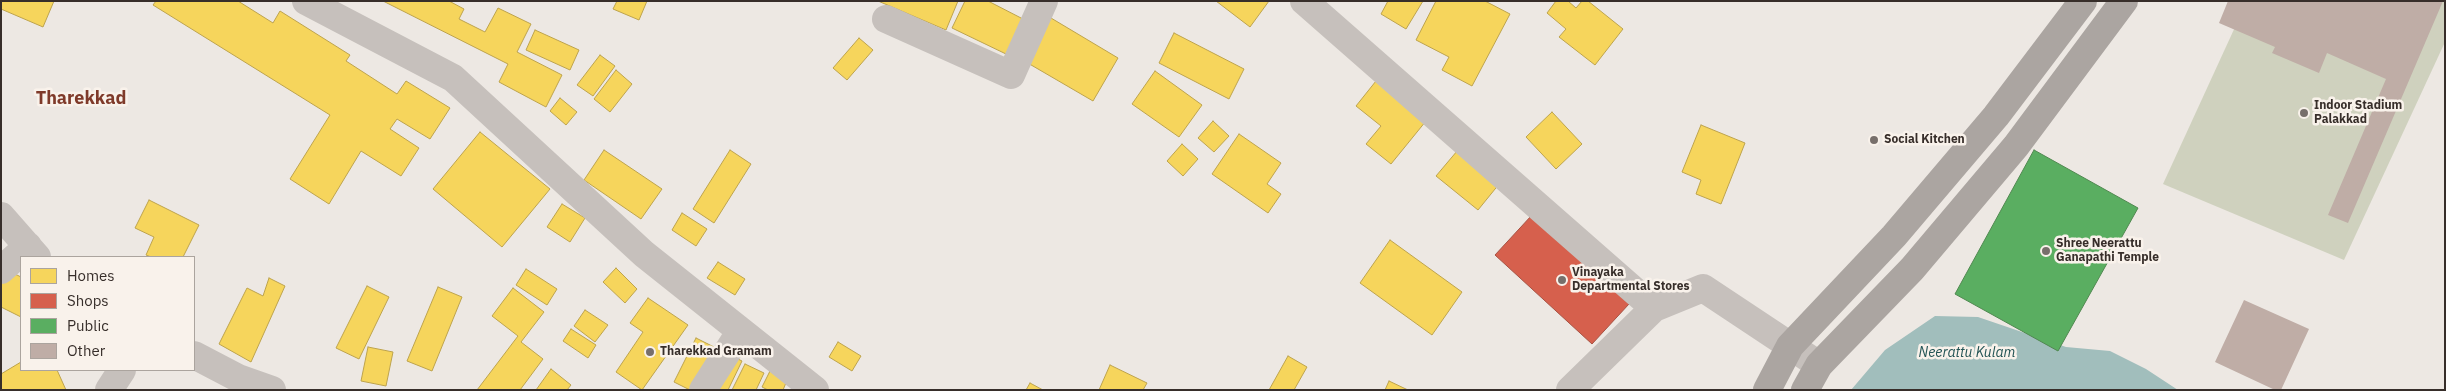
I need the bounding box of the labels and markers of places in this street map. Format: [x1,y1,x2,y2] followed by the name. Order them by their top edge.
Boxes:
[2314,99,2402,127] place label: Indoor Stadium Palakkad
[2298,107,2310,119] marker: Indoor Stadium Palakkad
[1884,133,1965,147] place label: Social Kitchen
[1868,134,1880,146] marker: Social Kitchen
[2056,237,2159,265] place label: Shree Neerattu Ganapathi Temple
[2040,245,2052,257] marker: Shree Neerattu Ganapathi Temple
[1572,266,1690,294] place label: Vinayaka Departmental Stores
[1556,274,1568,286] marker: Vinayaka Departmental Stores
[660,345,772,359] place label: Tharekkad Gramam
[644,346,656,358] marker: Tharekkad Gramam

